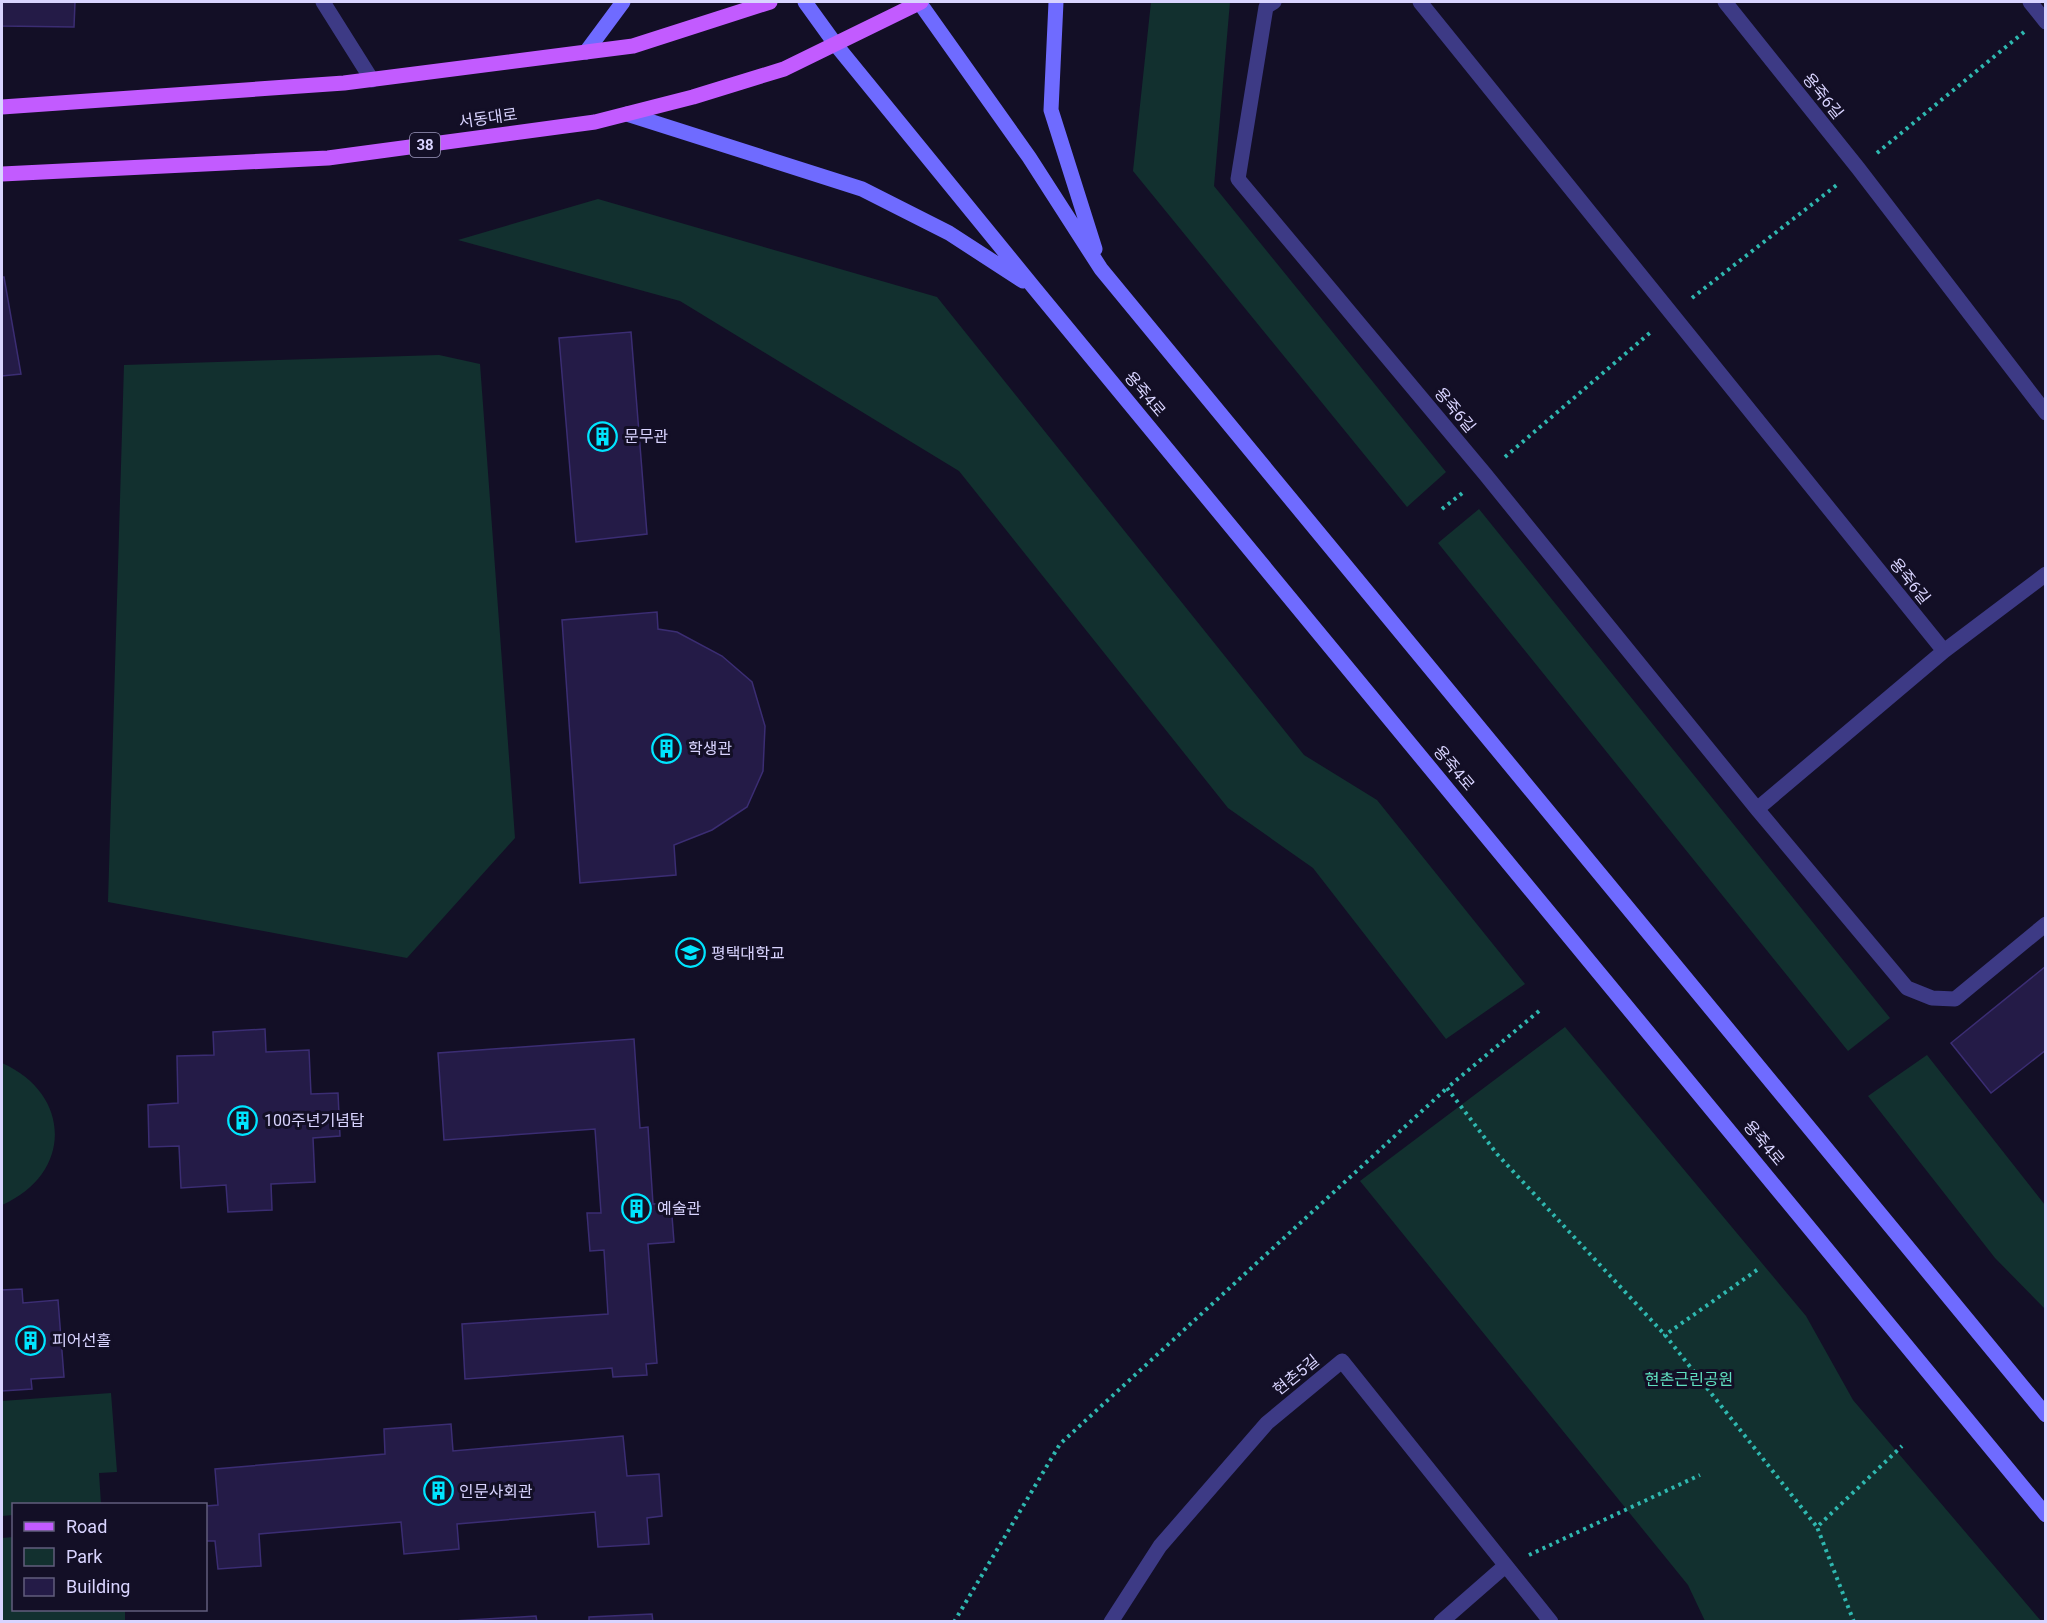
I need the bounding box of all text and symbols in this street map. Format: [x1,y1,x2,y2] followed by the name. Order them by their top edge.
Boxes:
[1799,69,1847,123] street label: 용죽6길
[458,104,519,132] street label: 서동대로
[410,133,440,157] road number: 38
[1121,368,1170,421] street label: 용죽4로
[1431,384,1479,436] street label: 용죽6길
[587,420,619,452] building icon: 문무관
[624,427,668,446] place label: 문무관
[1886,554,1934,608] street label: 용죽6길
[651,732,683,764] building icon: 학생관
[688,739,732,758] place label: 학생관
[1430,742,1479,795] street label: 용죽4로
[674,937,706,969] school or university icon: 평택대학교
[711,944,785,963] place label: 평택대학교
[227,1104,259,1136] building icon: 100주년기념탑
[264,1111,365,1130] place label: 100주년기념탑
[1740,1117,1789,1170] street label: 용죽4로
[620,1192,652,1224] building icon: 예술관
[657,1199,701,1218] place label: 예술관
[15,1324,47,1356] building icon: 피어선홀
[52,1331,111,1350] place label: 피어선홀
[1269,1351,1323,1399] street label: 현촌5길
[1645,1370,1733,1389] park label: 현촌근린공원
[422,1475,454,1507] building icon: 인문사회관
[459,1482,533,1501] place label: 인문사회관
[12,1503,207,1611] legend
[66,1516,107,1537] text: Road
[66,1546,103,1567] text: Park
[66,1576,130,1597] text: Building

